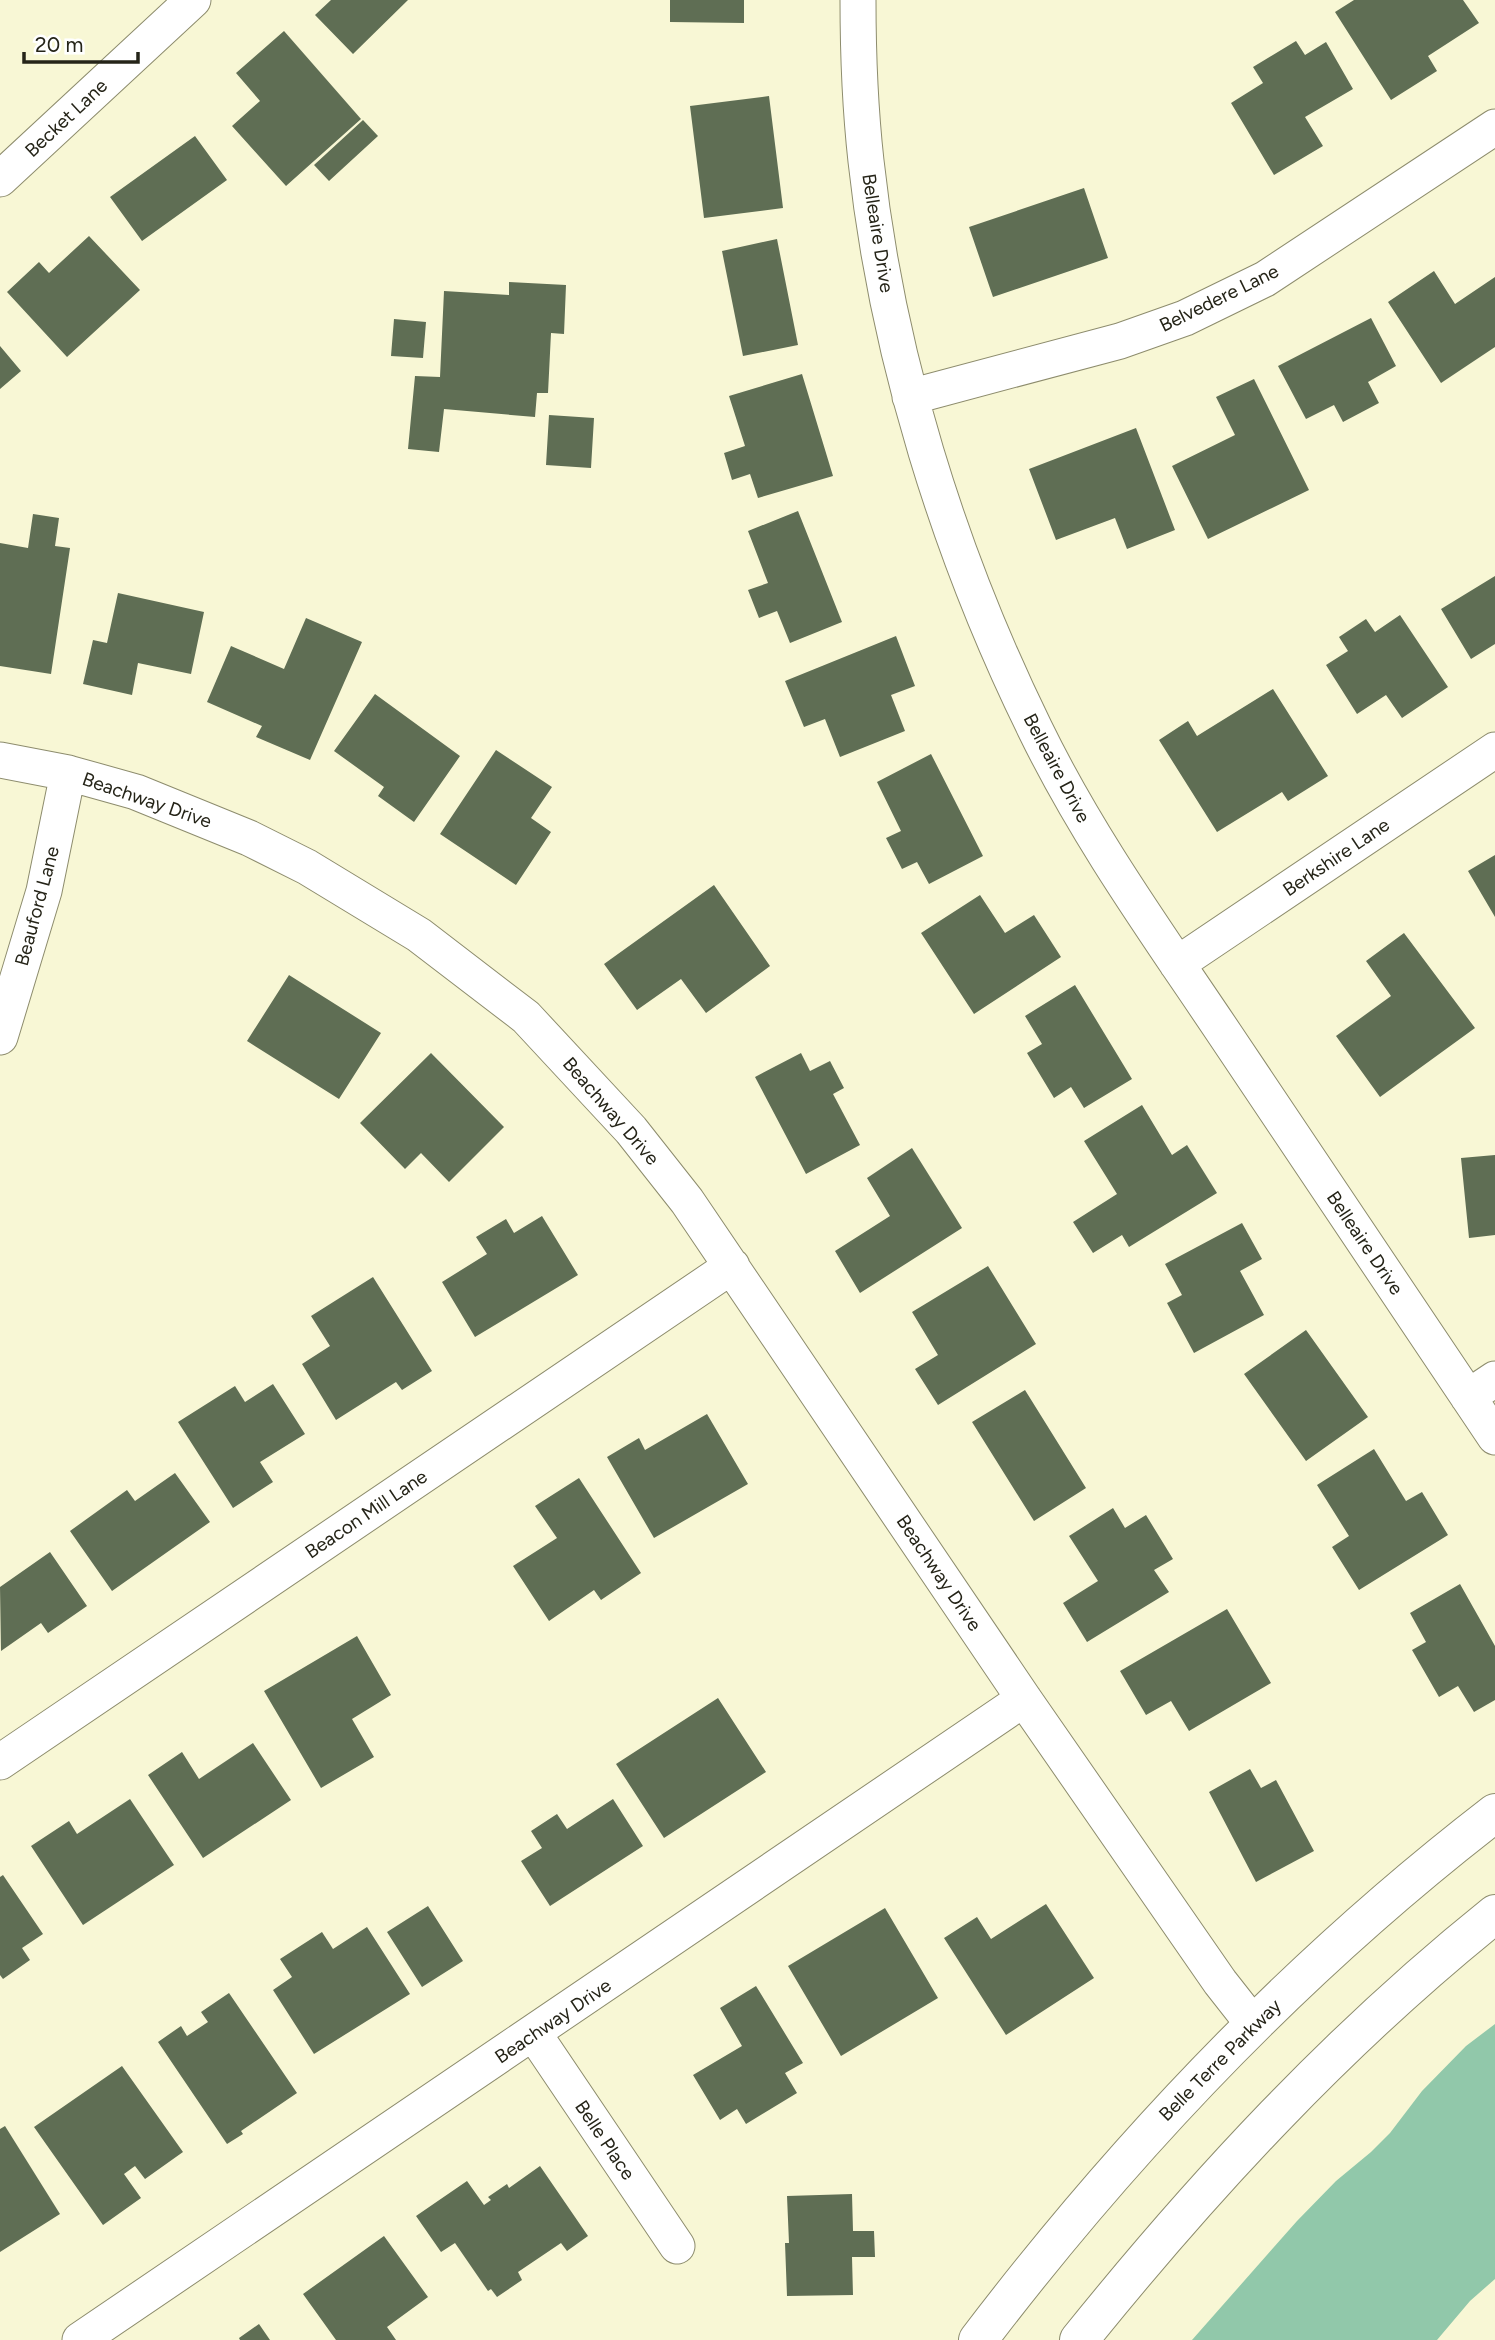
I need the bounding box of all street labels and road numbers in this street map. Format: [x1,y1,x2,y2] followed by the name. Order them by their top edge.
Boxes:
[20,74,112,162] street label: Becket Lane
[857,172,899,294] street label: Belleaire Drive
[1156,259,1282,337] street label: Belvedere Lane
[1019,710,1095,826] street label: Belleaire Drive
[79,767,215,833] street label: Beachway Drive
[1278,813,1394,901] street label: Berkshire Lane
[10,844,64,968] street label: Beauford Lane
[558,1052,664,1170] street label: Beachway Drive
[1322,1187,1408,1299] street label: Belleaire Drive
[301,1465,431,1563] street label: Beacon Mill Lane
[892,1510,986,1636] street label: Beachway Drive
[490,1974,616,2068] street label: Beachway Drive
[1154,1994,1286,2126] street label: Belle Terre Parkway
[570,2096,640,2184] street label: Belle Place

